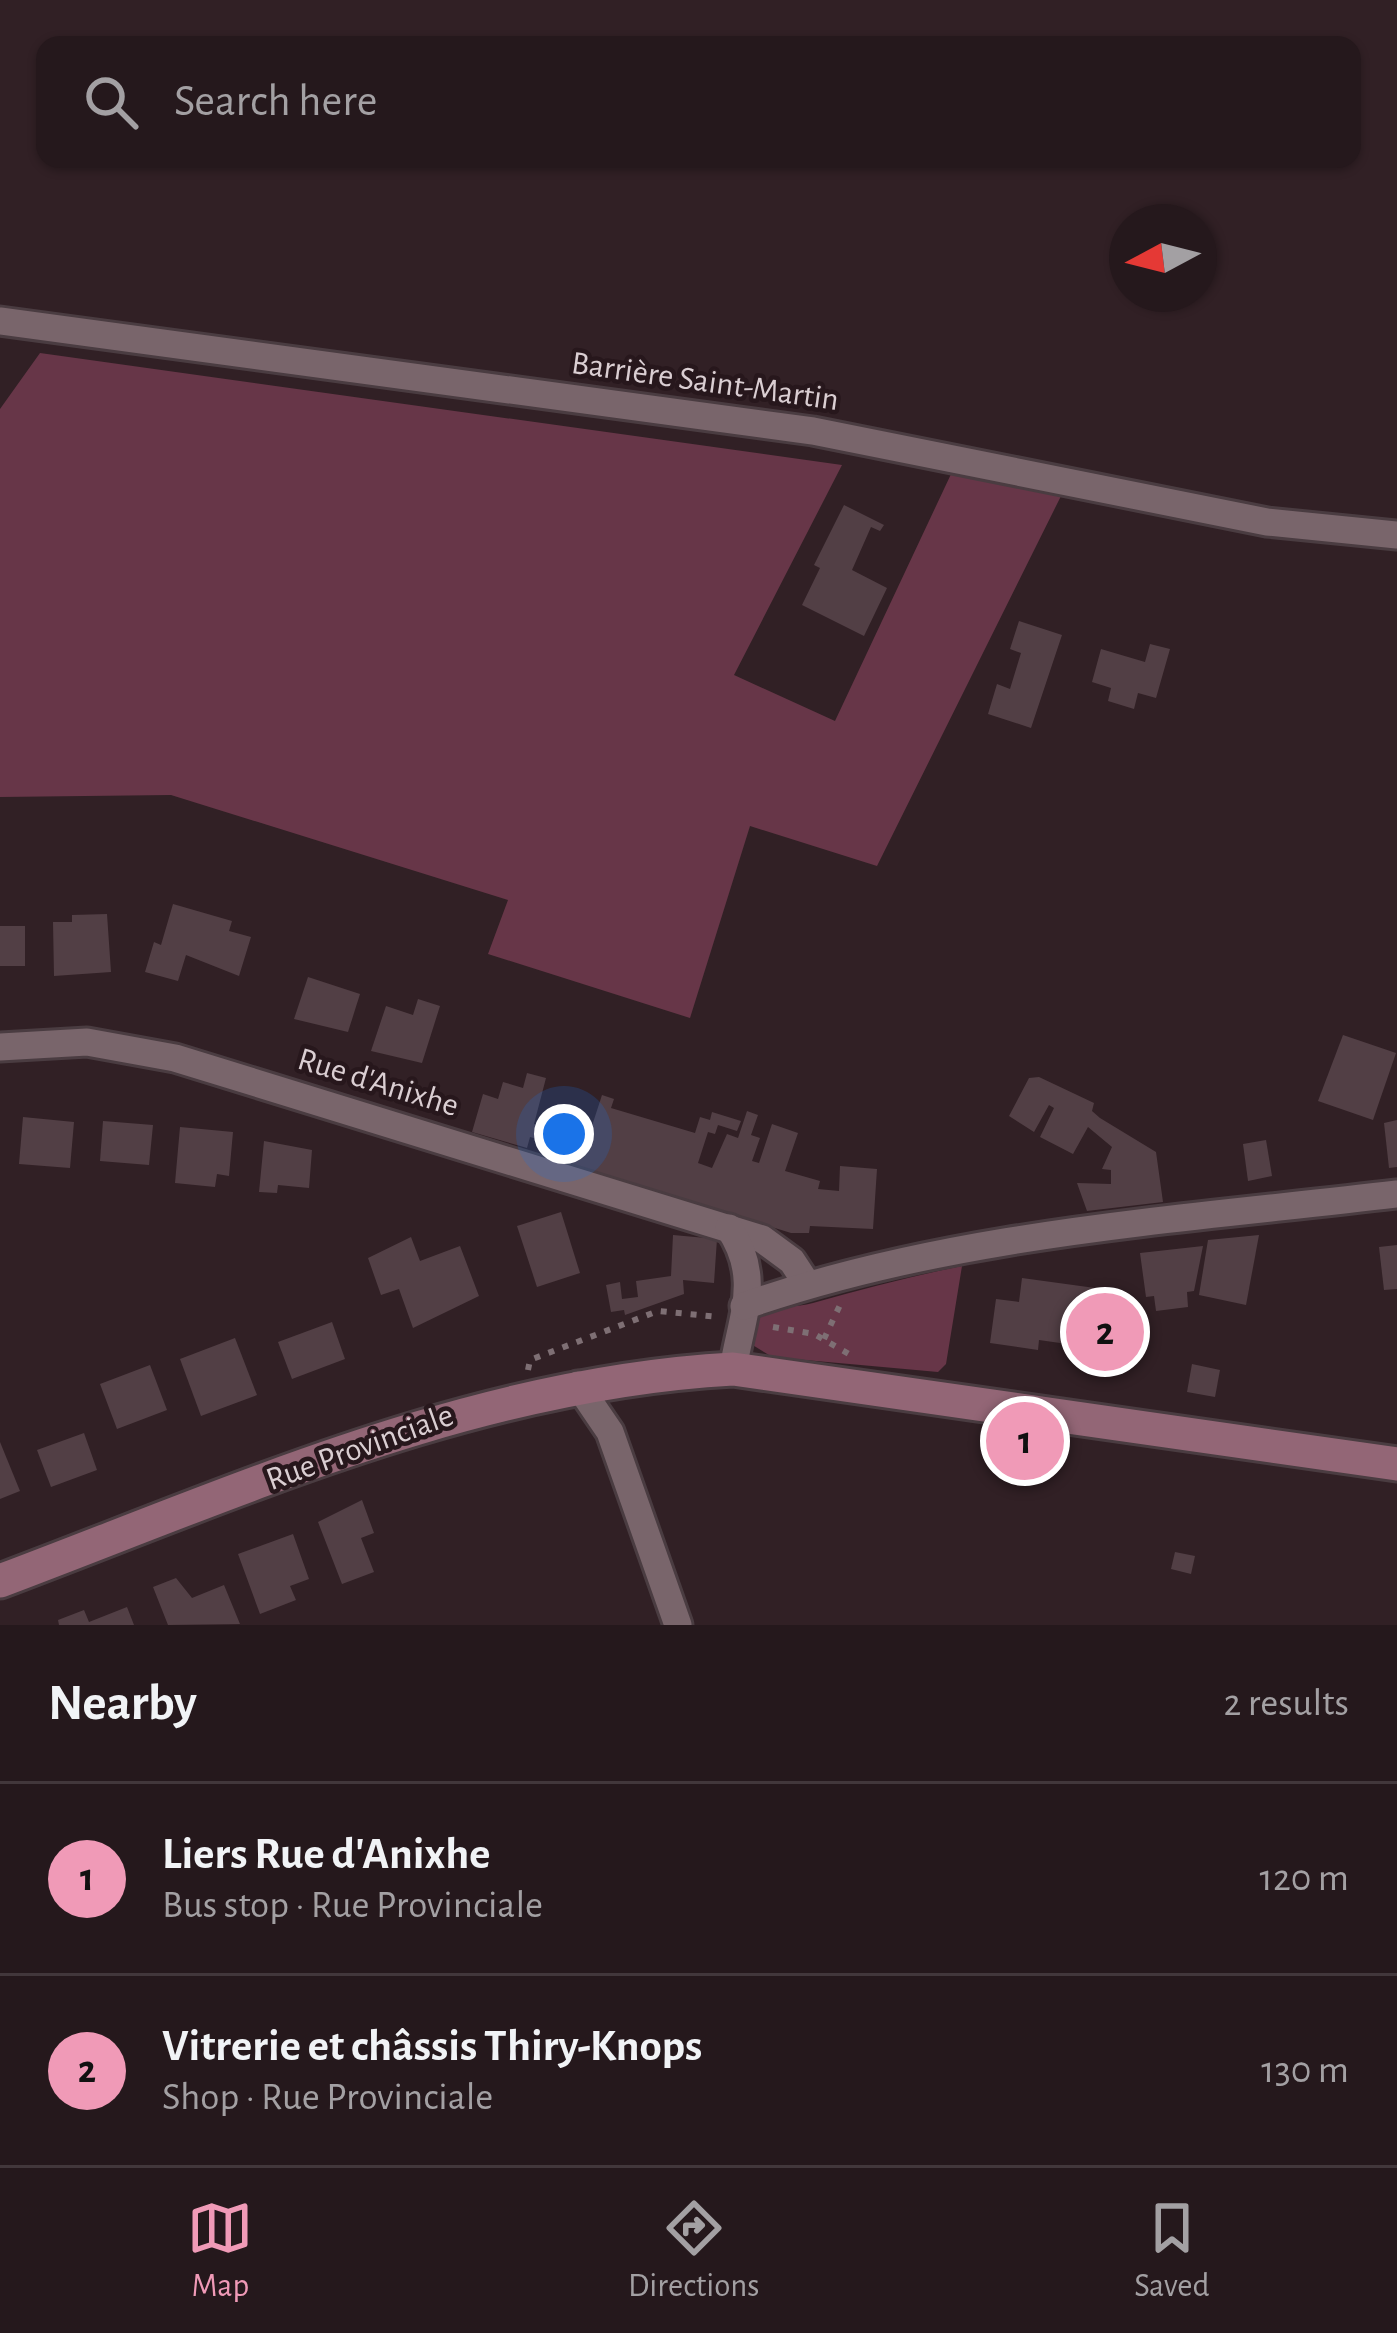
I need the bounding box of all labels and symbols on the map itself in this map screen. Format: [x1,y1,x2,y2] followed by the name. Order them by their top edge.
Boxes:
[1109,204,1217,312] north arrow
[569,347,841,417] street label: Barrière Saint-Martin
[294,1043,462,1123] street label: Rue d'Anixhe
[534,1104,594,1164] your location
[1066,1287,1144,1377] pin: 2
[986,1396,1064,1486] pin: 1
[262,1399,458,1497] street label: Rue Provinciale

